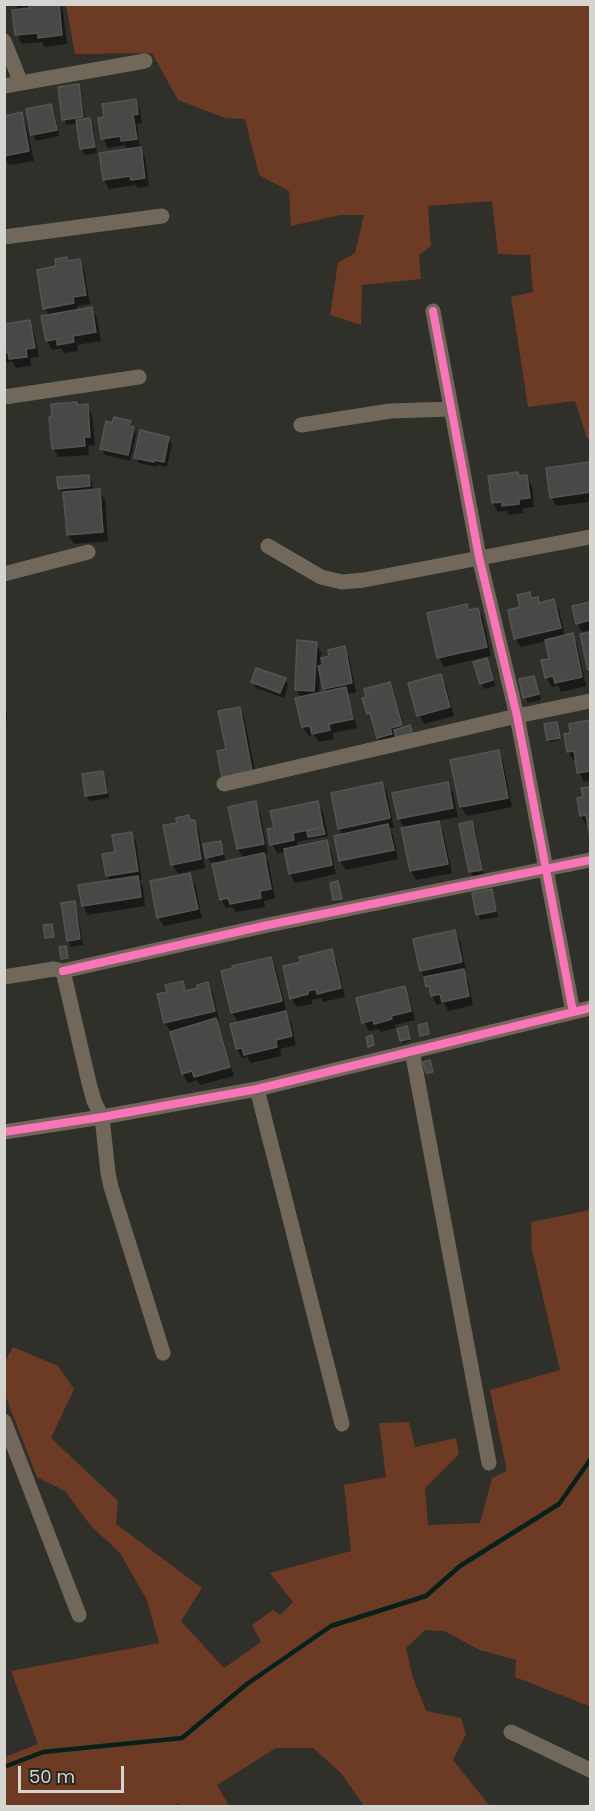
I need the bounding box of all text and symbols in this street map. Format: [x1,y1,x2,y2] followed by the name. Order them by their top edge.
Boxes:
[21,1754,128,1792] scale bar
[29,1764,75,1789] text: 50 m

